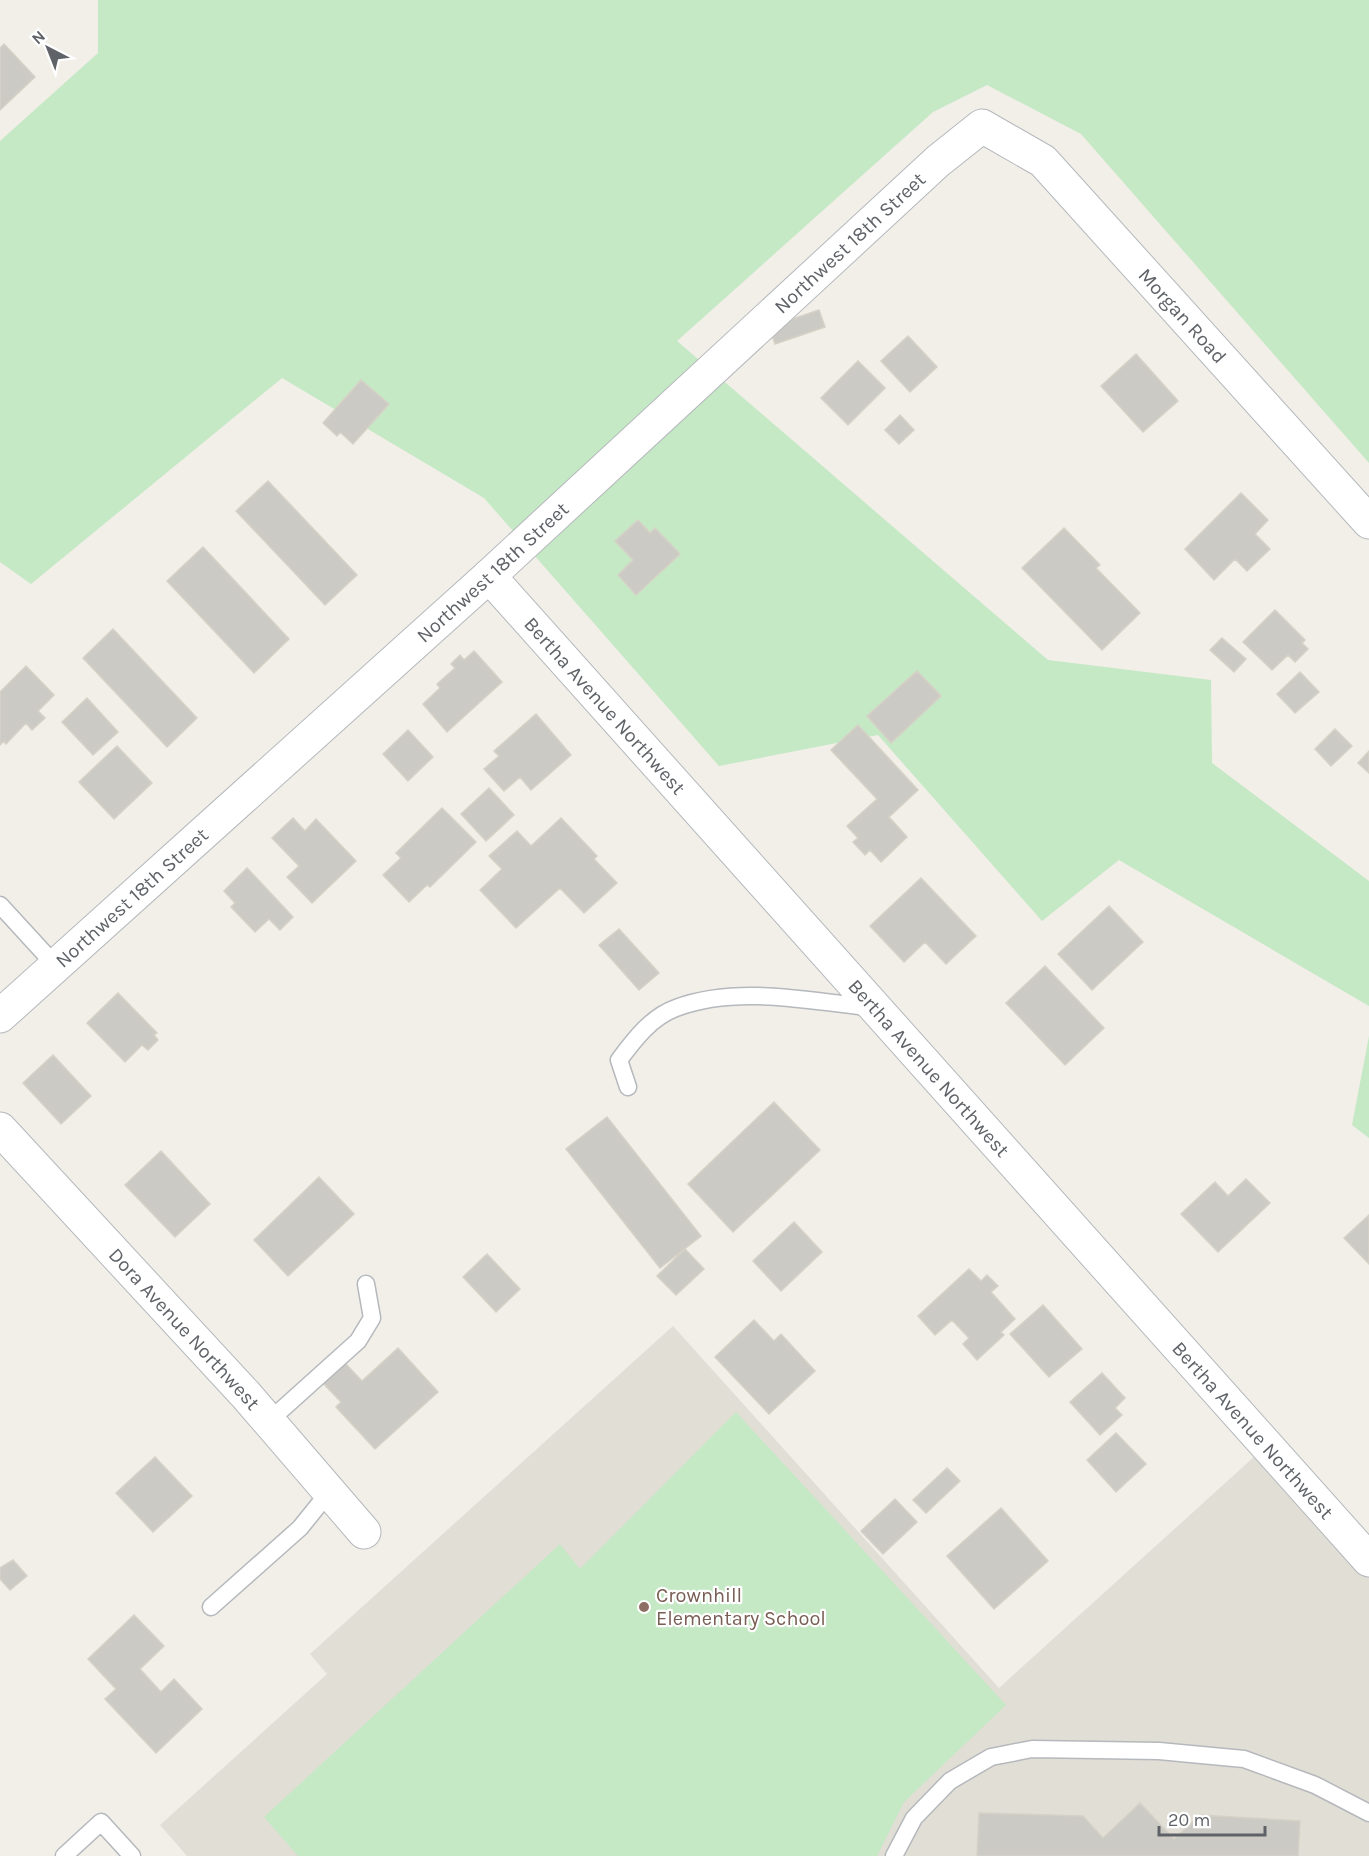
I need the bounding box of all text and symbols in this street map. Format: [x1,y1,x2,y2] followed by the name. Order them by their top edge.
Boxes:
[18,18,78,78] north arrow
[28,26,49,48] text: N
[769,167,930,318] street label: Northwest 18th Street
[1134,263,1231,368] street label: Morgan Road
[412,497,573,647] street label: Northwest 18th Street
[520,612,691,800] street label: Bertha Avenue Northwest
[51,823,213,972] street label: Northwest 18th Street
[844,974,1015,1162] street label: Bertha Avenue Northwest
[104,1243,265,1415] street label: Dora Avenue Northwest
[1168,1337,1339,1524] street label: Bertha Avenue Northwest
[656,1584,826,1630] place label: Crownhill Elementary School
[637,1600,651,1614] marker: Crownhill Elementary School
[1159,1799,1266,1837] scale bar
[1168,1809,1210,1831] text: 20 m

